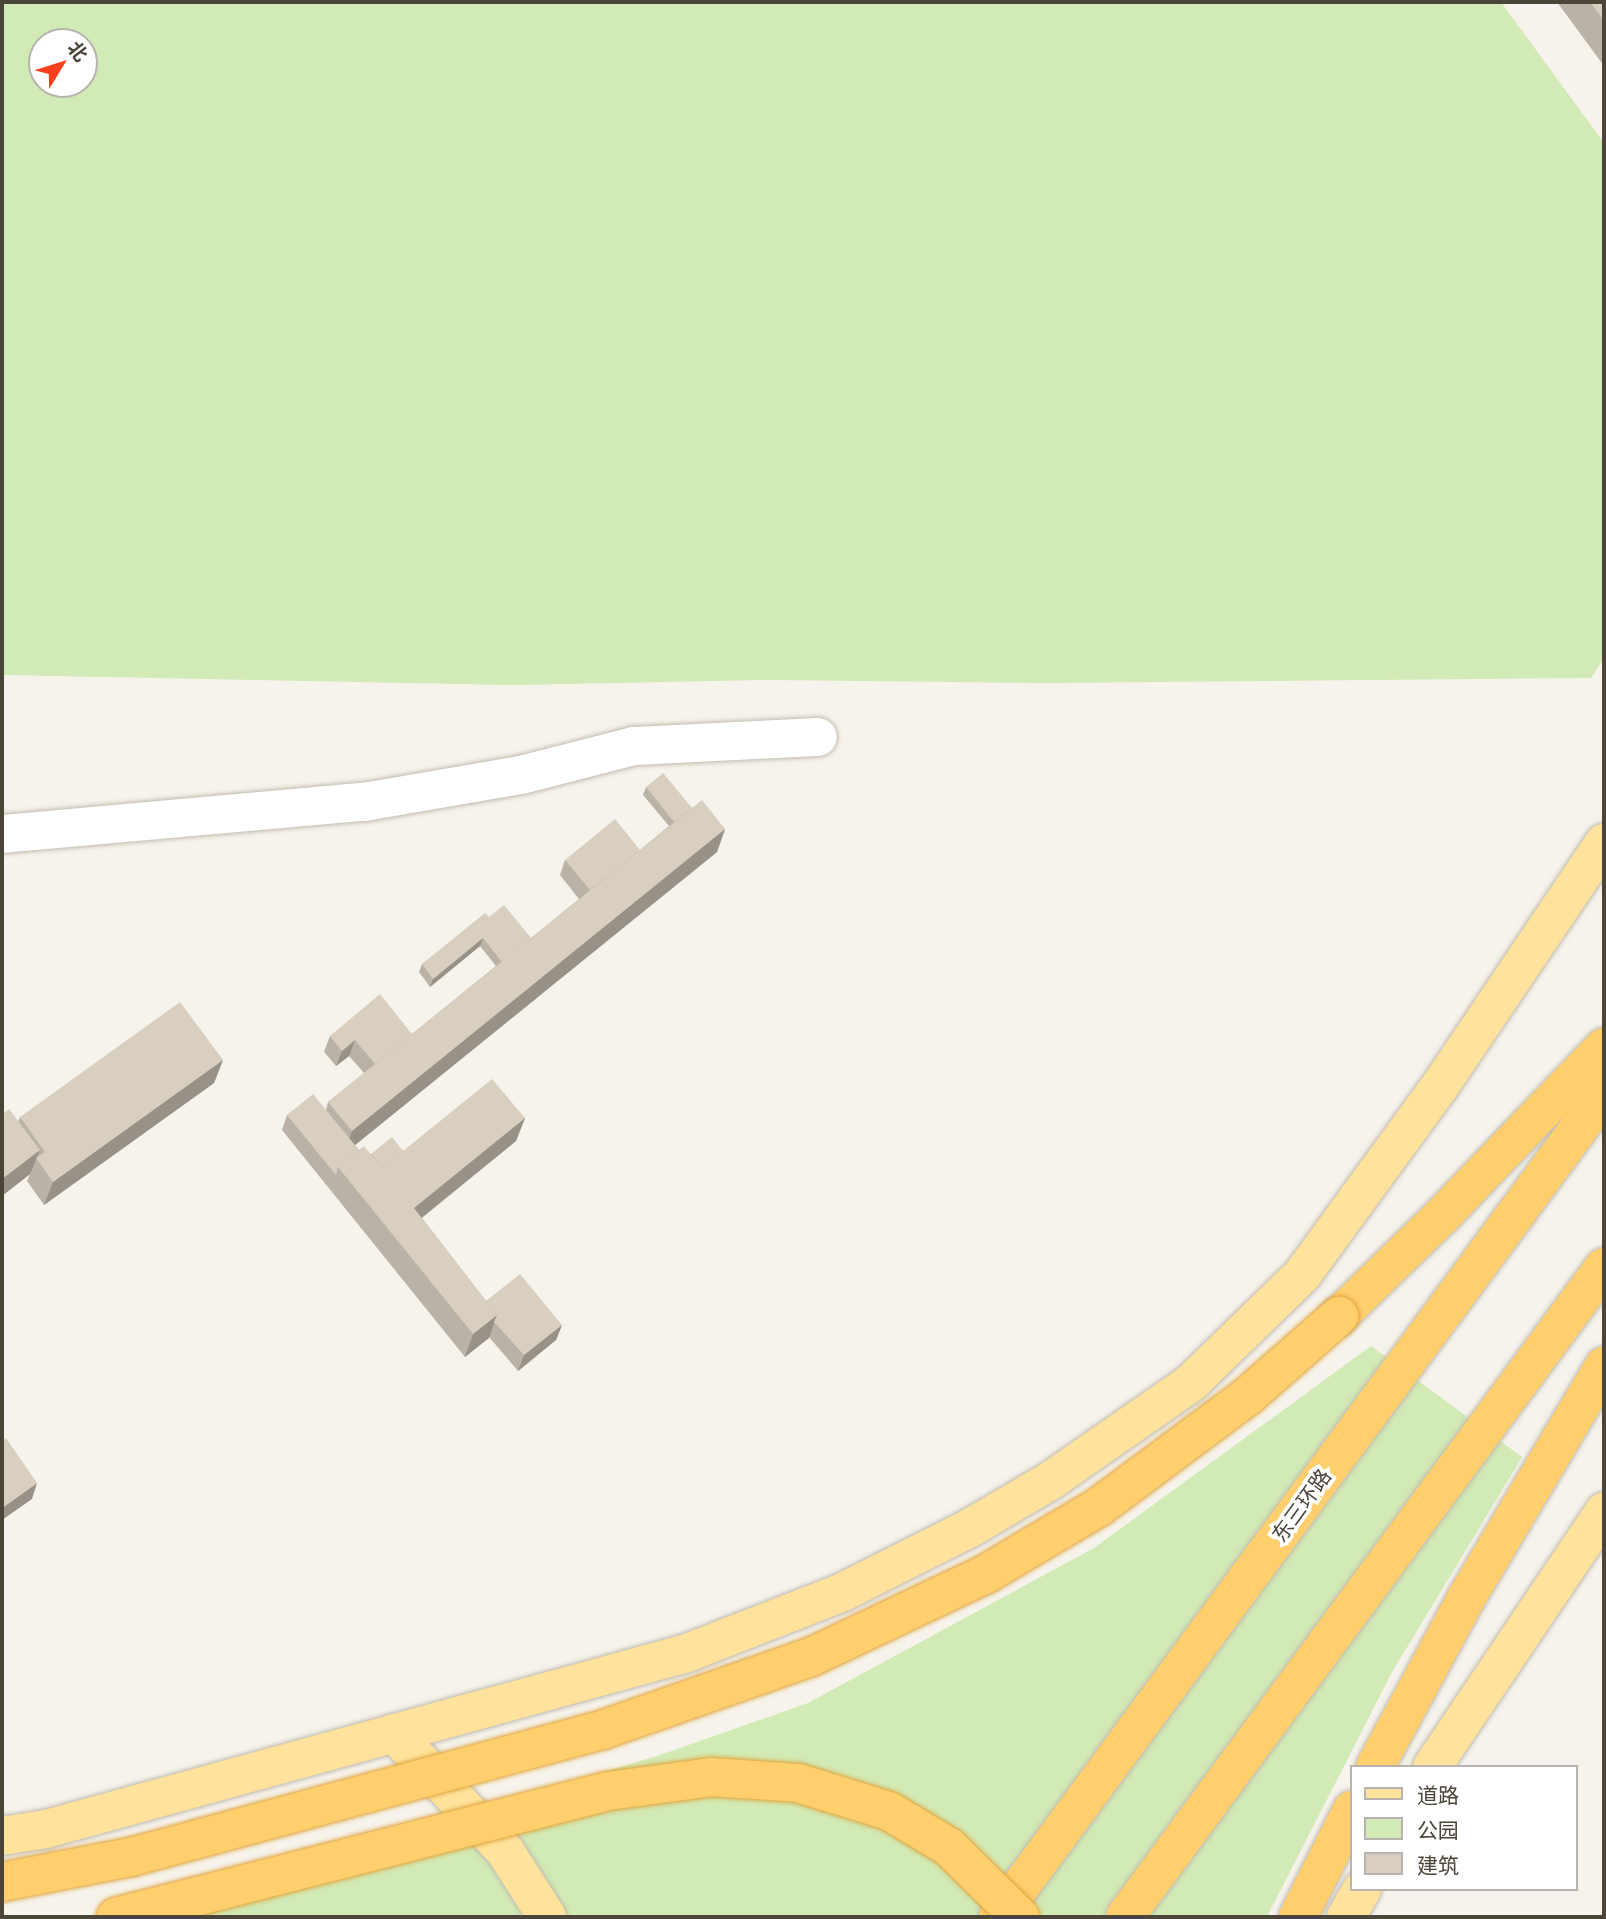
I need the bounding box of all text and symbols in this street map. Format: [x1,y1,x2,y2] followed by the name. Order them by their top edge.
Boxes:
[28,28,98,98] north arrow
[63,37,92,66] text: 北
[1266,1464,1336,1546] street label: 东三环路
[1350,1765,1578,1891] legend
[1417,1783,1459,1807] text: 道路
[1417,1818,1459,1842] text: 公园
[1417,1853,1459,1877] text: 建筑

